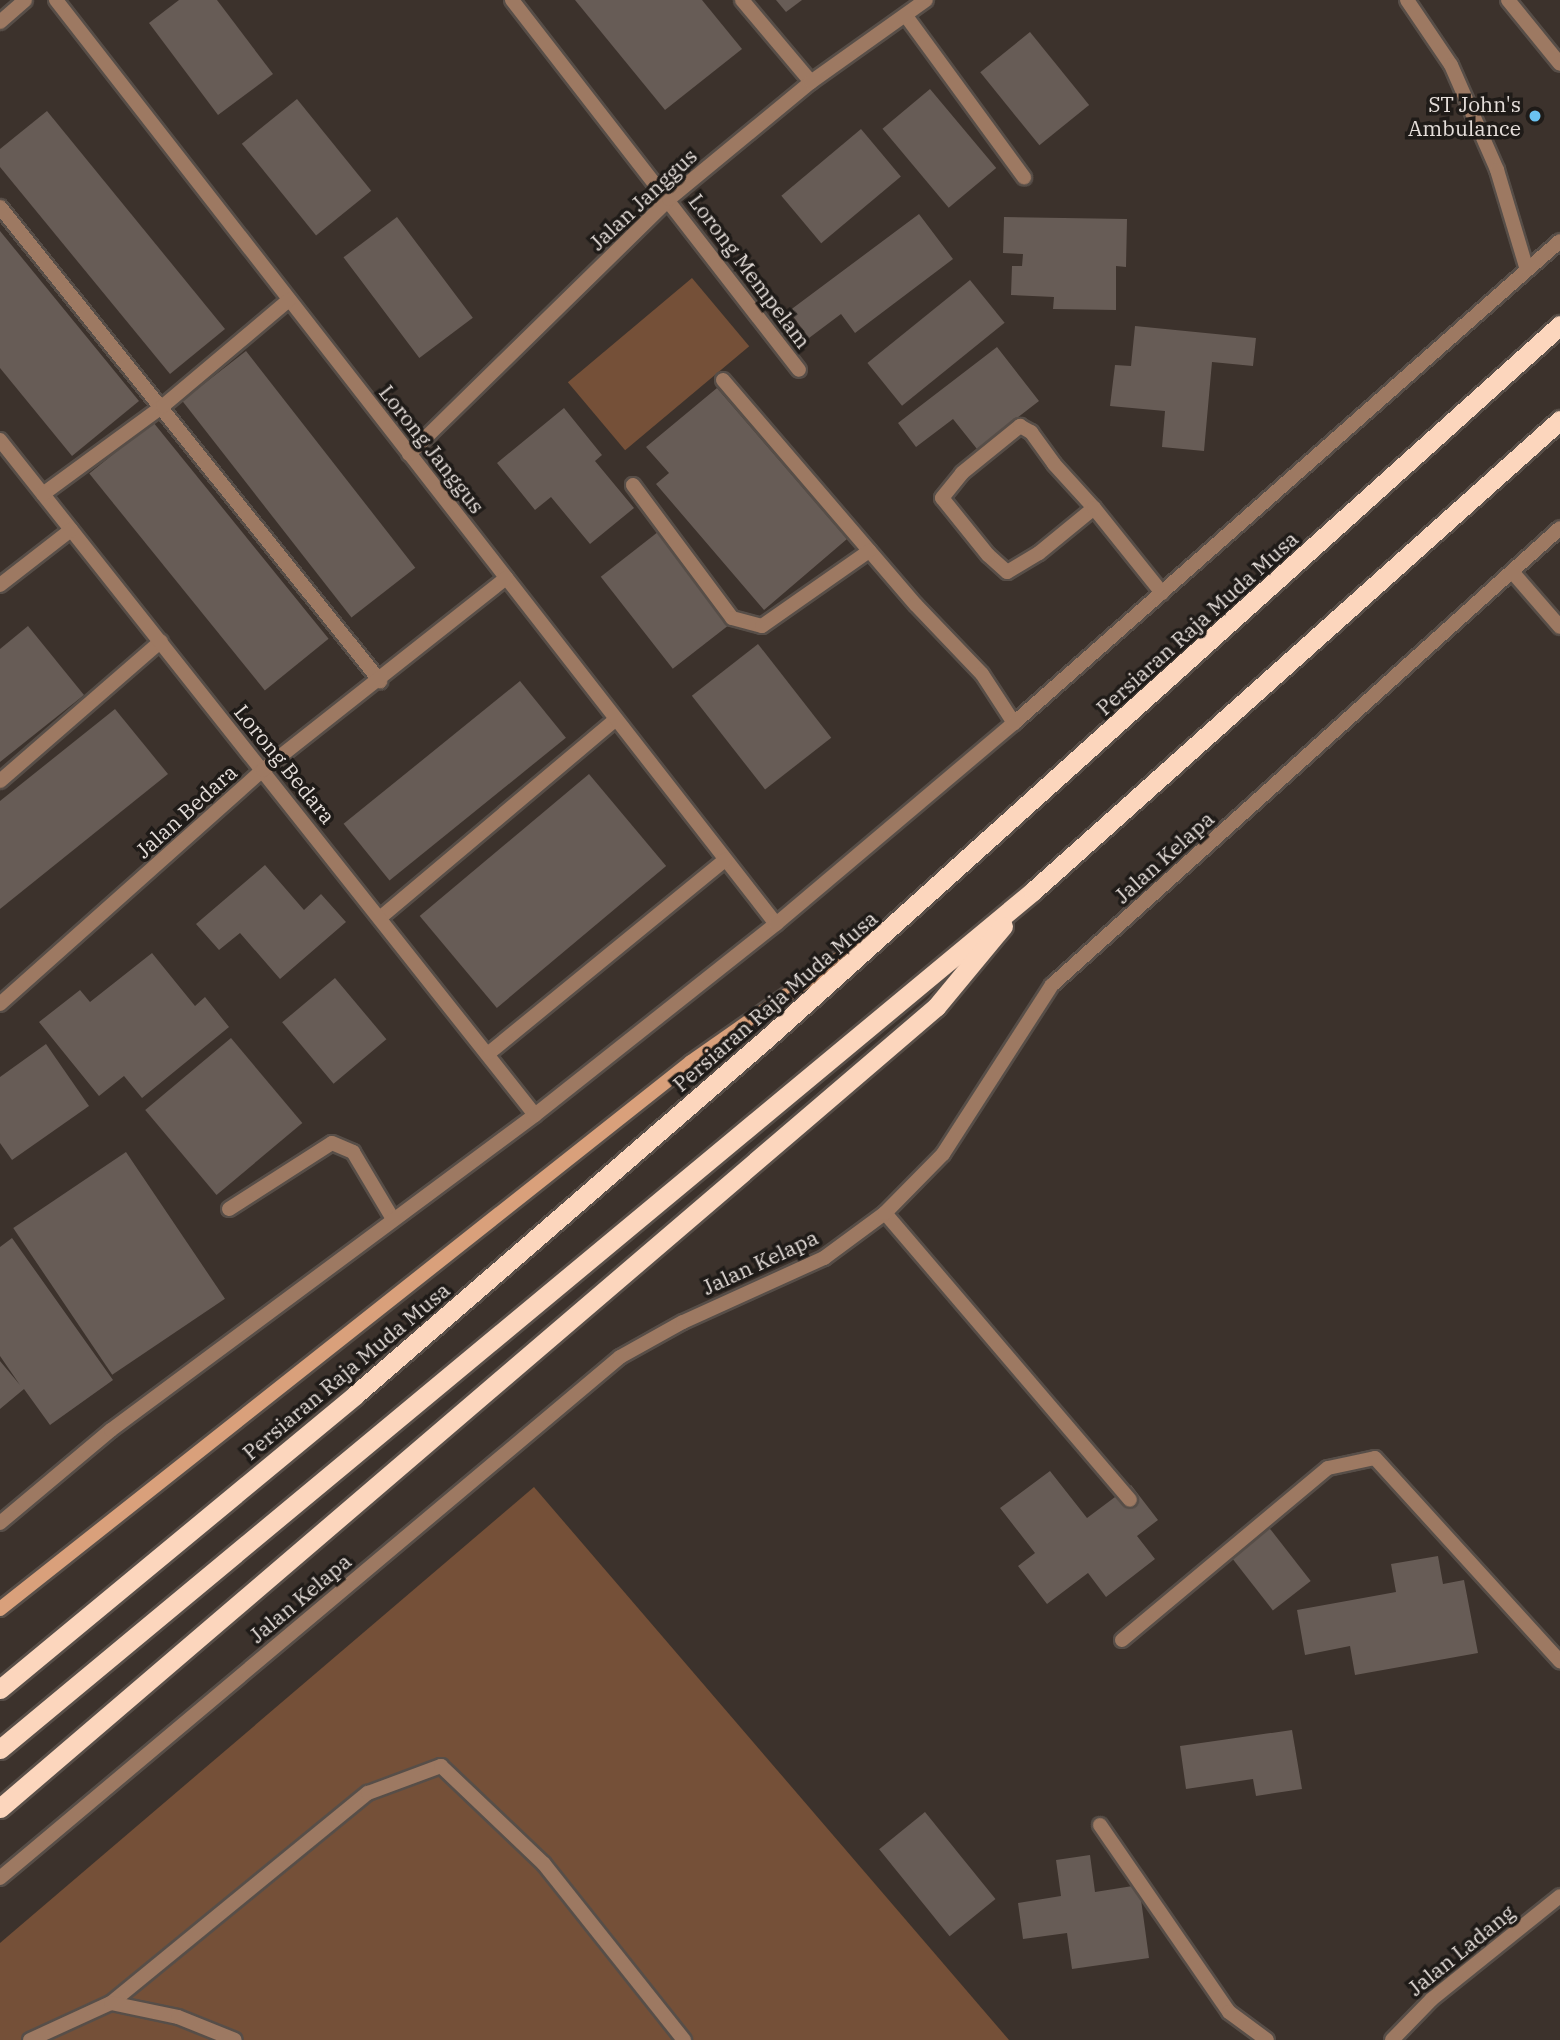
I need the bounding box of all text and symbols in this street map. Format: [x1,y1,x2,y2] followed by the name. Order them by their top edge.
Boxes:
[1408,91,1521,141] place label: ST John's Ambulance
[1527,108,1543,124] marker: ST John's Ambulance
[584,143,702,255] street label: Jalan Janggus
[684,189,816,353] street label: Lorong Mempelam
[374,380,490,518] street label: Lorong Janggus
[1091,526,1303,720] street label: Persiaran Raja Muda Musa
[229,699,341,829] street label: Lorong Bedara
[130,759,242,863] street label: Jalan Bedara
[1109,806,1219,908] street label: Jalan Kelapa
[668,905,882,1097] street label: Persiaran Raja Muda Musa
[698,1224,822,1300] street label: Jalan Kelapa
[237,1277,455,1465] street label: Persiaran Raja Muda Musa
[244,1548,356,1648] street label: Jalan Kelapa
[1403,1899,1519,2001] street label: Jalan Ladang

